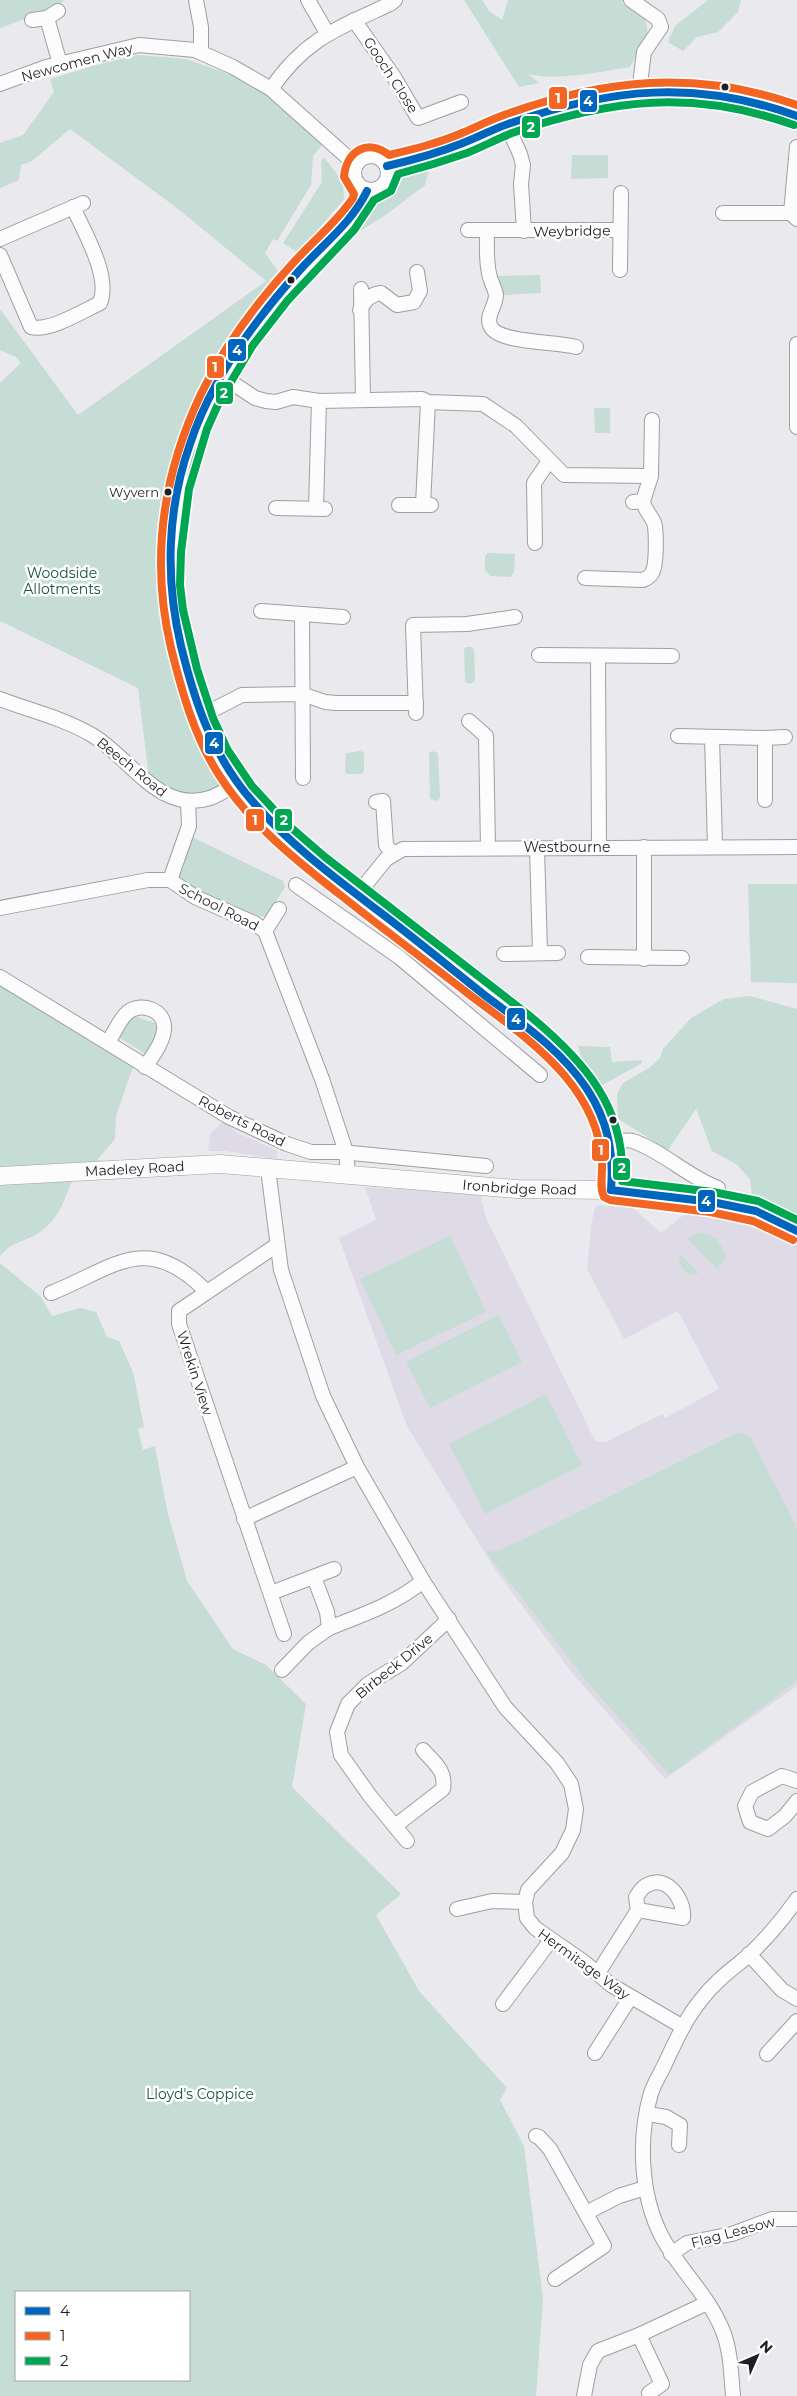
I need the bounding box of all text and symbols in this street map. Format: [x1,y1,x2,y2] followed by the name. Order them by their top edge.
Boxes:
[360,34,422,116] street label: Gooch Close
[19,38,135,86] street label: Newcomen Way
[720,82,730,92] unlabelled marker
[548,86,568,110] line badge: 1
[555,89,561,107] text: 1
[579,89,598,113] line badge: 4
[583,92,593,110] text: 4
[521,115,541,139] line badge: 2
[527,118,535,136] text: 2
[533,221,611,241] street label: Weybridge
[286,275,296,285] unlabelled marker
[227,338,247,362] line badge: 4
[232,341,242,359] text: 4
[206,355,225,379] line badge: 1
[212,358,218,376] text: 1
[215,381,234,405] line badge: 2
[220,384,228,402] text: 2
[109,484,159,500] place label: Wyvern
[163,487,173,497] marker: Wyvern
[23,564,101,598] park label: Woodside Allotments
[204,731,224,755] line badge: 4
[93,733,171,801] street label: Beech Road
[209,734,219,752] text: 4
[245,808,265,832] line badge: 1
[274,808,293,832] line badge: 2
[252,811,258,829] text: 1
[280,811,288,829] text: 2
[524,838,610,856] street label: Westbourne
[176,879,262,935] street label: School Road
[506,1007,526,1031] line badge: 4
[511,1010,521,1028] text: 4
[195,1091,289,1151] street label: Roberts Road
[608,1115,618,1125] unlabelled marker
[591,1138,610,1162] line badge: 1
[598,1141,604,1159] text: 1
[85,1157,185,1180] street label: Madeley Road
[612,1157,631,1181] line badge: 2
[618,1159,626,1177] text: 2
[462,1175,577,1199] street label: Ironbridge Road
[697,1189,716,1213] line badge: 4
[701,1192,711,1210] text: 4
[173,1328,217,1418] street label: Wrekin View
[352,1629,436,1703] street label: Birbeck Drive
[534,1925,634,2004] street label: Hermitage Way
[146,2085,254,2103] park label: Lloyd's Coppice
[689,2212,778,2252] street label: Flag Leasow
[15,2291,190,2381] legend
[60,2301,70,2320] text: 4
[60,2326,65,2345] text: 1
[732,2331,782,2381] north arrow
[756,2336,777,2357] text: N
[60,2351,69,2370] text: 2

